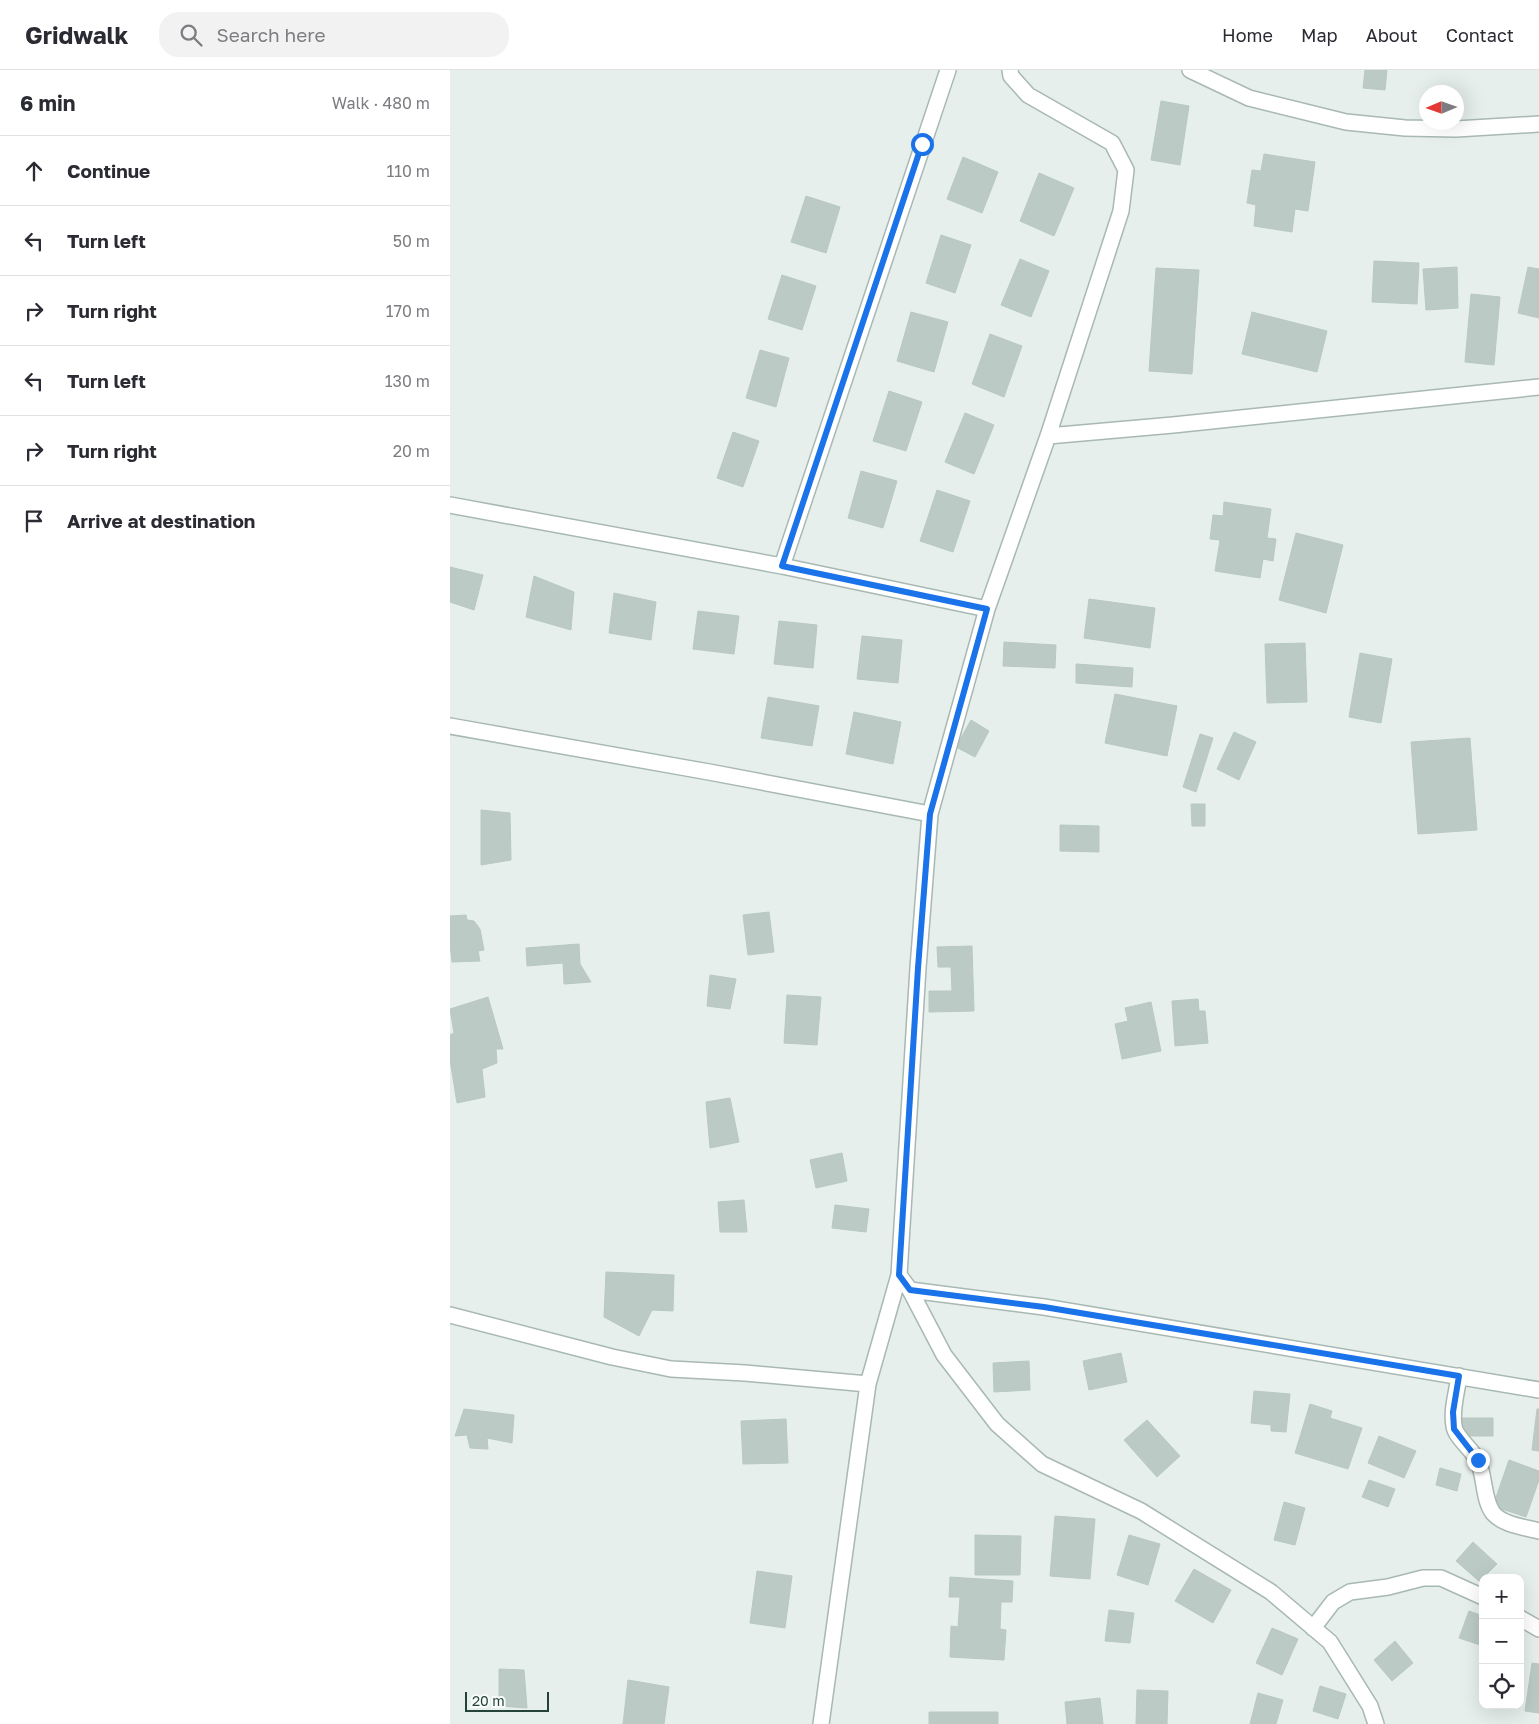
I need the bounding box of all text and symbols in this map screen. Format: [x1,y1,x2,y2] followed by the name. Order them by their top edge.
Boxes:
[159,12,509,57] search box
[25,20,129,49] text: Gridwalk
[177,21,205,49] icon: search
[217,23,325,46] text: Search here
[1222,24,1273,46] text: Home
[1301,24,1338,46] text: Map
[1366,24,1418,46] text: About
[1446,24,1514,46] text: Contact
[1419,85,1464,130] north arrow
[20,90,75,116] text: 6 min
[332,93,430,113] text: Walk · 480 m
[911,133,934,156] route start
[20,157,48,185] icon: ahead
[67,159,150,182] text: Continue
[386,161,430,181] text: 110 m
[20,227,48,255] icon: left
[67,229,146,252] text: Turn left
[393,231,430,251] text: 50 m
[20,297,48,325] icon: right
[67,299,157,322] text: Turn right
[386,301,430,321] text: 170 m
[20,367,48,395] icon: left
[67,369,146,392] text: Turn left
[385,371,430,391] text: 130 m
[20,437,48,465] icon: right
[67,439,157,462] text: Turn right
[393,441,430,461] text: 20 m
[20,507,48,535] icon: arrive
[67,509,255,532] text: Arrive at destination
[1467,1449,1490,1472] route end
[1479,1574,1524,1709] map controls
[1479,1574,1524,1619] button: +
[1479,1619,1524,1664] button: −
[1479,1664,1524,1709] button: locate
[465,1689,549,1712] scale bar
[472,1692,505,1709] text: 20 m

